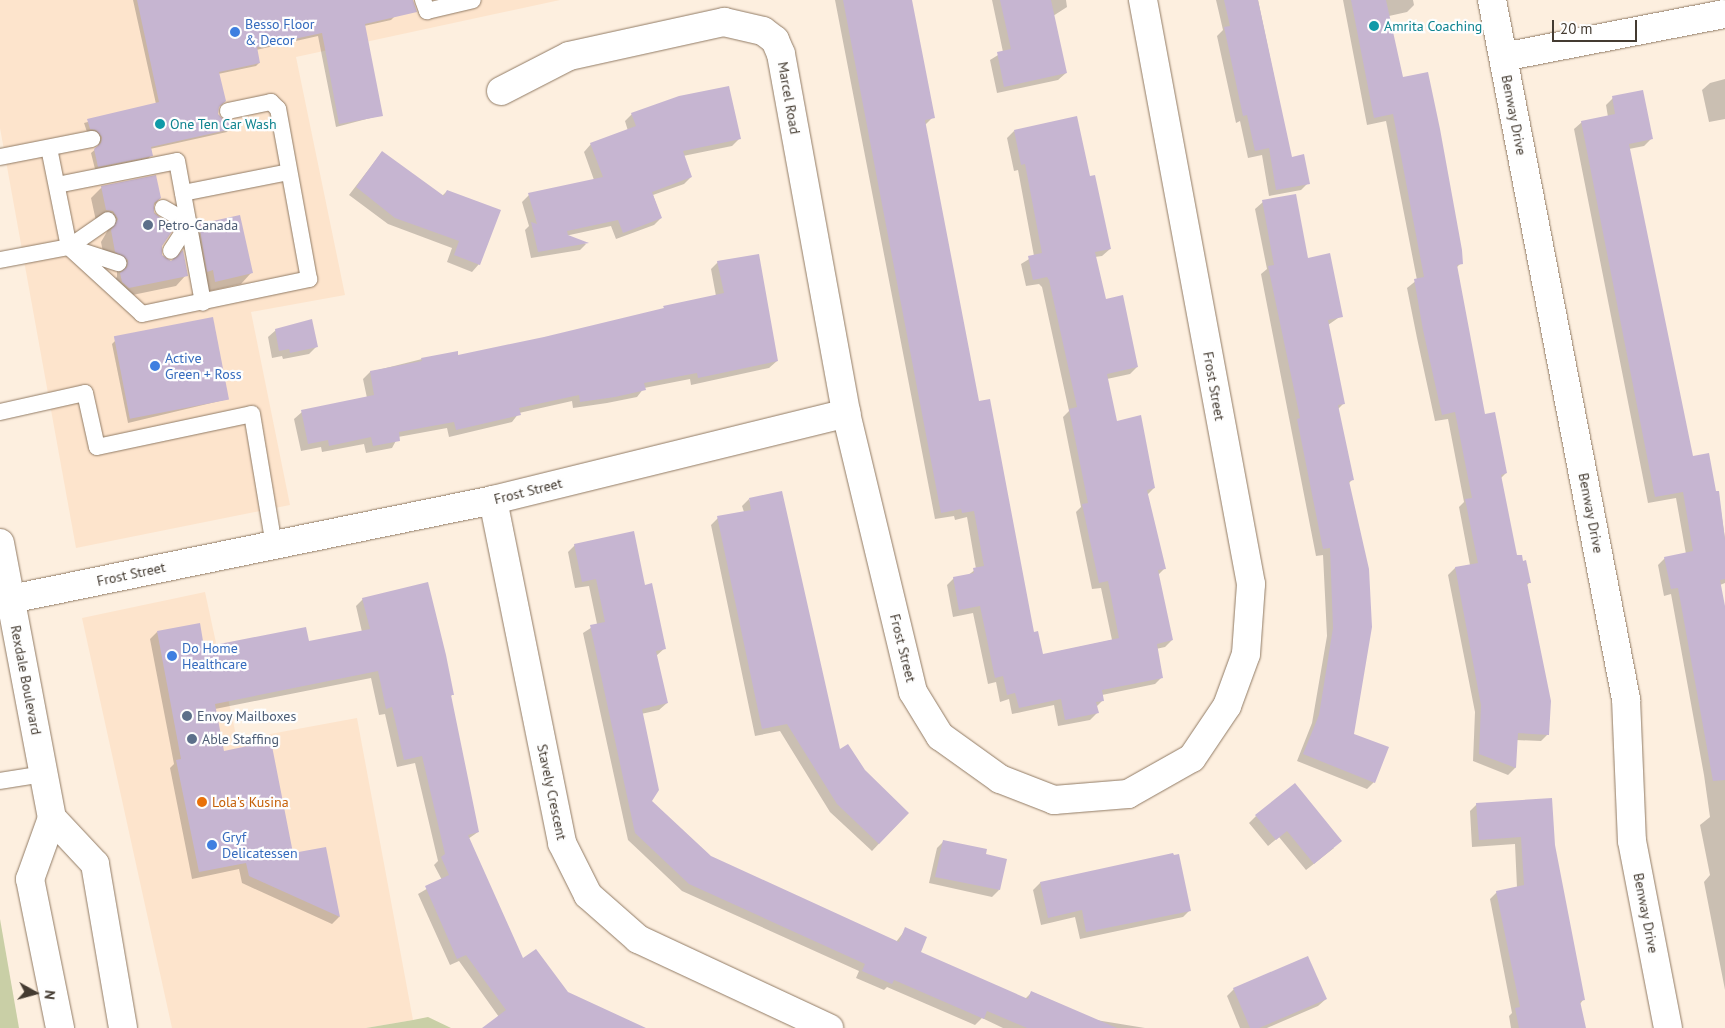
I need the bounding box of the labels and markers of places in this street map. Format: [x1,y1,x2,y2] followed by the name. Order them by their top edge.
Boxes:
[245,16,314,48] place label: Besso Floor & Decor
[1384,18,1482,34] place label: Amrita Coaching
[1368,20,1380,32] marker: Amrita Coaching
[229,26,241,38] marker: Besso Floor & Decor
[170,116,277,132] place label: One Ten Car Wash
[154,118,166,130] marker: One Ten Car Wash
[158,217,238,233] place label: Petro-Canada
[142,219,154,231] marker: Petro-Canada
[165,350,242,382] place label: Active Green + Ross
[149,360,161,372] marker: Active Green + Ross
[182,640,247,672] place label: Do Home Healthcare
[166,650,178,662] marker: Do Home Healthcare
[197,708,297,724] place label: Envoy Mailboxes
[181,710,193,722] marker: Envoy Mailboxes
[202,731,279,747] place label: Able Staffing
[186,733,198,745] marker: Able Staffing
[212,794,289,810] place label: Lola's Kusina
[196,796,208,808] marker: Lola's Kusina
[222,829,298,862] place label: Gryf Delicatessen
[206,839,218,851] marker: Gryf Delicatessen

